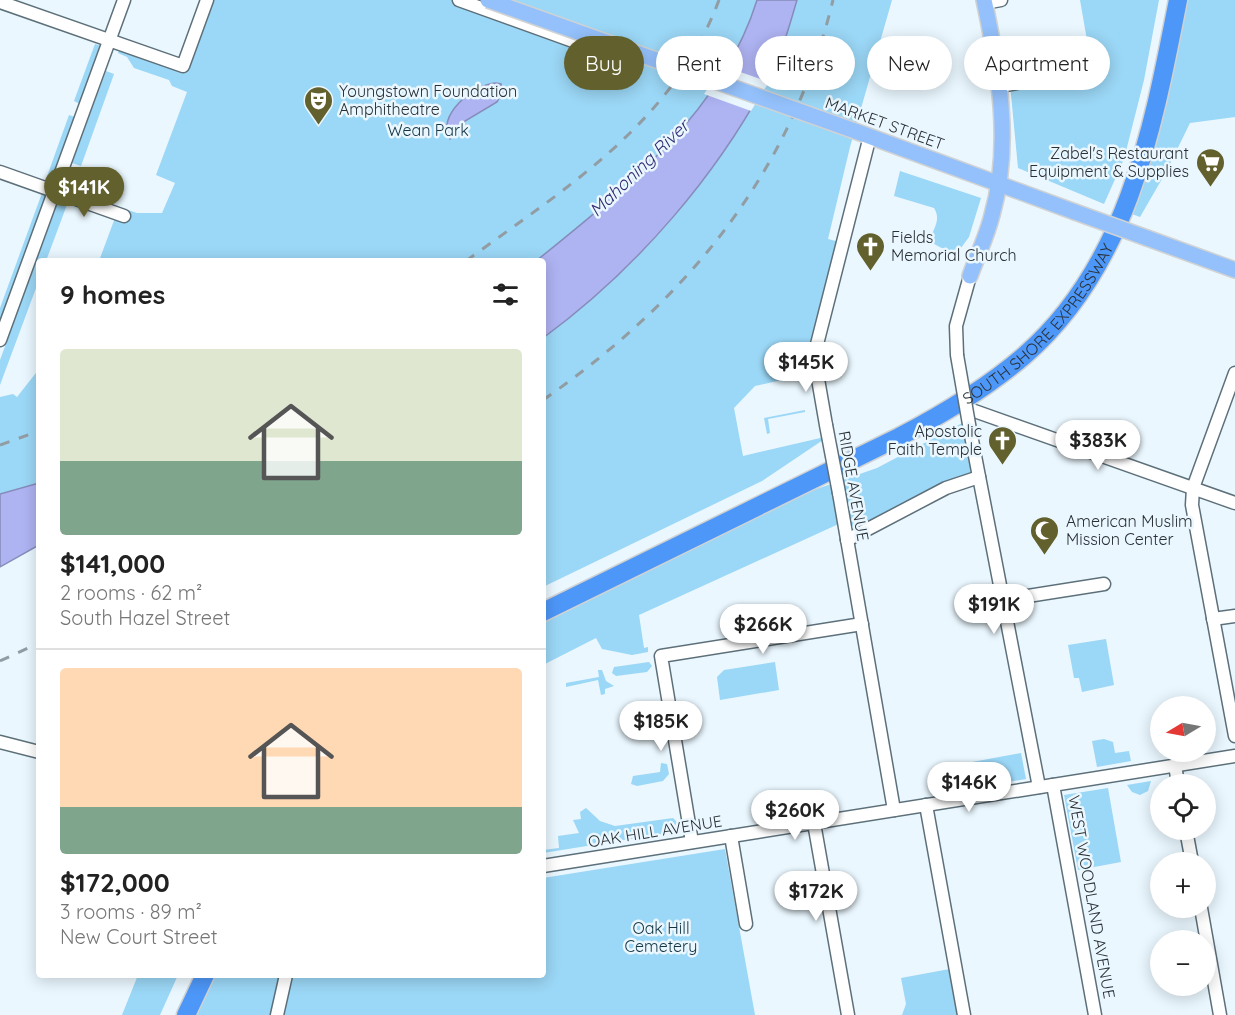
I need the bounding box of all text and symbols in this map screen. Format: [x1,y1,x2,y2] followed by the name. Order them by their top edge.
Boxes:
[564,36,644,90] chip: Buy
[656,36,743,90] chip: Rent
[755,36,855,90] chip: Filters
[867,36,952,90] chip: New
[964,36,1110,90] chip: Apartment
[339,81,517,119] place label: Youngstown Foundation Amphitheatre
[302,84,334,126] theatre icon: Youngstown Foundation Amphitheatre
[823,92,948,154] street label: MARKET STREET
[584,113,695,221] water label: Mahoning River
[387,120,469,140] park label: Wean Park
[1029,143,1189,181] place label: Zabel's Restaurant Equipment & Supplies
[1194,146,1226,188] supermarket icon: Zabel's Restaurant Equipment & Supplies
[42,167,126,218] pin: $141K
[58,174,110,199] text: $141K
[891,227,1017,265] place label: Fields Memorial Church
[854,230,886,272] church icon: Fields Memorial Church
[958,240,1117,408] street label: SOUTH SHORE EXPRESSWAY
[60,278,165,311] text: 9 homes
[489,278,522,311] icon: filters
[764,342,848,393] pin: $145K
[778,349,834,374] text: $145K
[237,388,345,496] icon: home
[1056,420,1140,471] pin: $383K
[888,421,982,459] place label: Apostolic Faith Temple
[987,424,1019,466] church icon: Apostolic Faith Temple
[1069,427,1127,452] text: $383K
[834,429,874,543] street label: RIDGE AVENUE
[1066,511,1193,549] place label: American Muslim Mission Center
[1029,514,1061,556] mosque icon: American Muslim Mission Center
[60,547,165,580] text: $141,000
[60,580,202,605] text: 2 rooms · 62 m²
[952,584,1036,635] pin: $191K
[968,591,1020,616] text: $191K
[721,604,805,655] pin: $266K
[60,605,230,630] text: South Hazel Street
[734,611,792,636] text: $266K
[1150,696,1216,762] north arrow
[1150,696,1216,996] map controls
[619,701,703,752] pin: $185K
[237,707,345,815] icon: home
[633,708,689,733] text: $185K
[927,762,1011,813] pin: $146K
[941,769,997,794] text: $146K
[1150,774,1216,840] button: locate
[753,790,837,841] pin: $260K
[1064,794,1120,1000] street label: WEST WOODLAND AVENUE
[765,797,825,822] text: $260K
[587,811,723,851] street label: OAK HILL AVENUE
[1150,852,1216,918] button: +
[60,866,170,899] text: $172,000
[774,871,858,922] pin: $172K
[788,878,844,903] text: $172K
[60,899,202,924] text: 3 rooms · 89 m²
[625,918,697,956] park label: Oak Hill Cemetery
[60,924,217,949] text: New Court Street
[1150,930,1216,996] button: −

